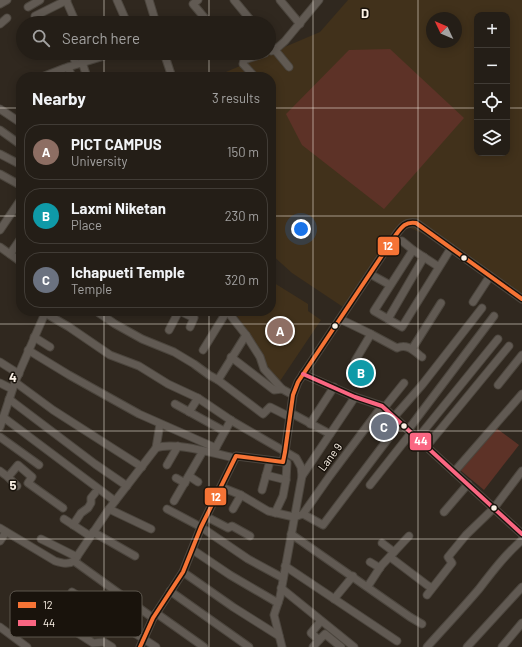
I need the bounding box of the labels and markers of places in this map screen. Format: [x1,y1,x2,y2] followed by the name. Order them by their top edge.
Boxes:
[459,253,469,263] unlabelled marker
[267,316,293,346] pin: A
[330,321,340,331] unlabelled marker
[348,358,374,388] pin: B
[371,412,397,442] pin: C
[399,421,409,431] unlabelled marker
[489,503,499,513] unlabelled marker

